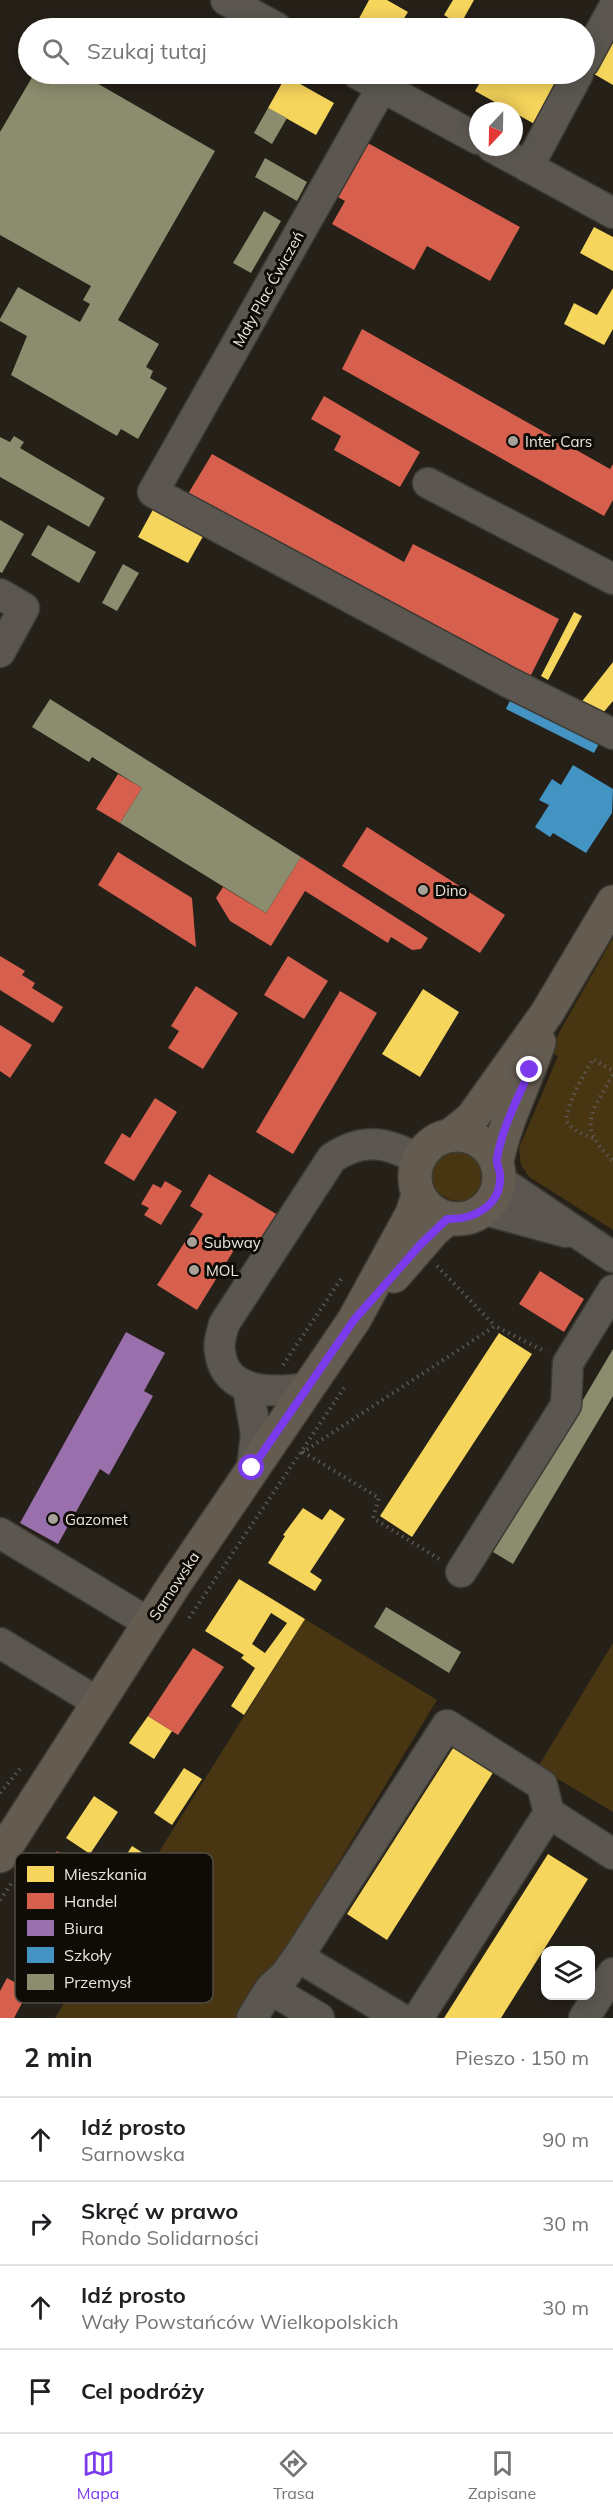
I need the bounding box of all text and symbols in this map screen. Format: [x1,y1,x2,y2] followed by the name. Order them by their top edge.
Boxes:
[18,18,595,84] search box
[39,35,72,68] icon: search
[87,37,207,65] text: Szukaj tutaj
[469,102,523,156] north arrow
[228,228,308,350] street label: Mały Plac Ćwiczeń
[525,432,592,451] place label: Inter Cars
[506,434,520,448] marker: Inter Cars
[435,881,467,900] place label: Dino
[416,883,430,897] marker: Dino
[516,1056,542,1082] route end
[204,1233,261,1252] place label: Subway
[185,1235,199,1249] marker: Subway
[206,1261,239,1280] place label: MOL
[187,1263,201,1277] marker: MOL
[238,1454,264,1480] route start
[65,1510,128,1529] place label: Gazomet
[46,1512,60,1526] marker: Gazomet
[145,1548,203,1624] street label: Sarnowska
[15,1853,213,2003] legend
[64,1864,147,1884] text: Mieszkania
[64,1891,117,1911] text: Handel
[64,1918,103,1938] text: Biura
[64,1945,112,1965] text: Szkoły
[541,1946,595,2000] map controls
[541,1946,595,2000] button: layers
[64,1972,132,1992] text: Przemysł
[24,2041,93,2074] text: 2 min
[455,2045,589,2070] text: Pieszo · 150 m
[81,2113,186,2141] text: Idź prosto
[24,2123,57,2156] icon: ahead
[542,2127,589,2152] text: 90 m
[81,2141,185,2166] text: Sarnowska
[81,2197,238,2225] text: Skręć w prawo
[24,2207,57,2240] icon: right
[542,2211,589,2236] text: 30 m
[81,2225,259,2250] text: Rondo Solidarności
[81,2281,186,2309] text: Idź prosto
[24,2291,57,2324] icon: ahead
[542,2295,589,2320] text: 30 m
[81,2309,399,2334] text: Wały Powstańców Wielkopolskich
[24,2375,57,2408] icon: arrive
[81,2377,204,2405] text: Cel podróży
[77,2447,119,2503] tab: Mapa
[273,2447,314,2503] tab: Trasa
[468,2447,536,2503] tab: Zapisane

